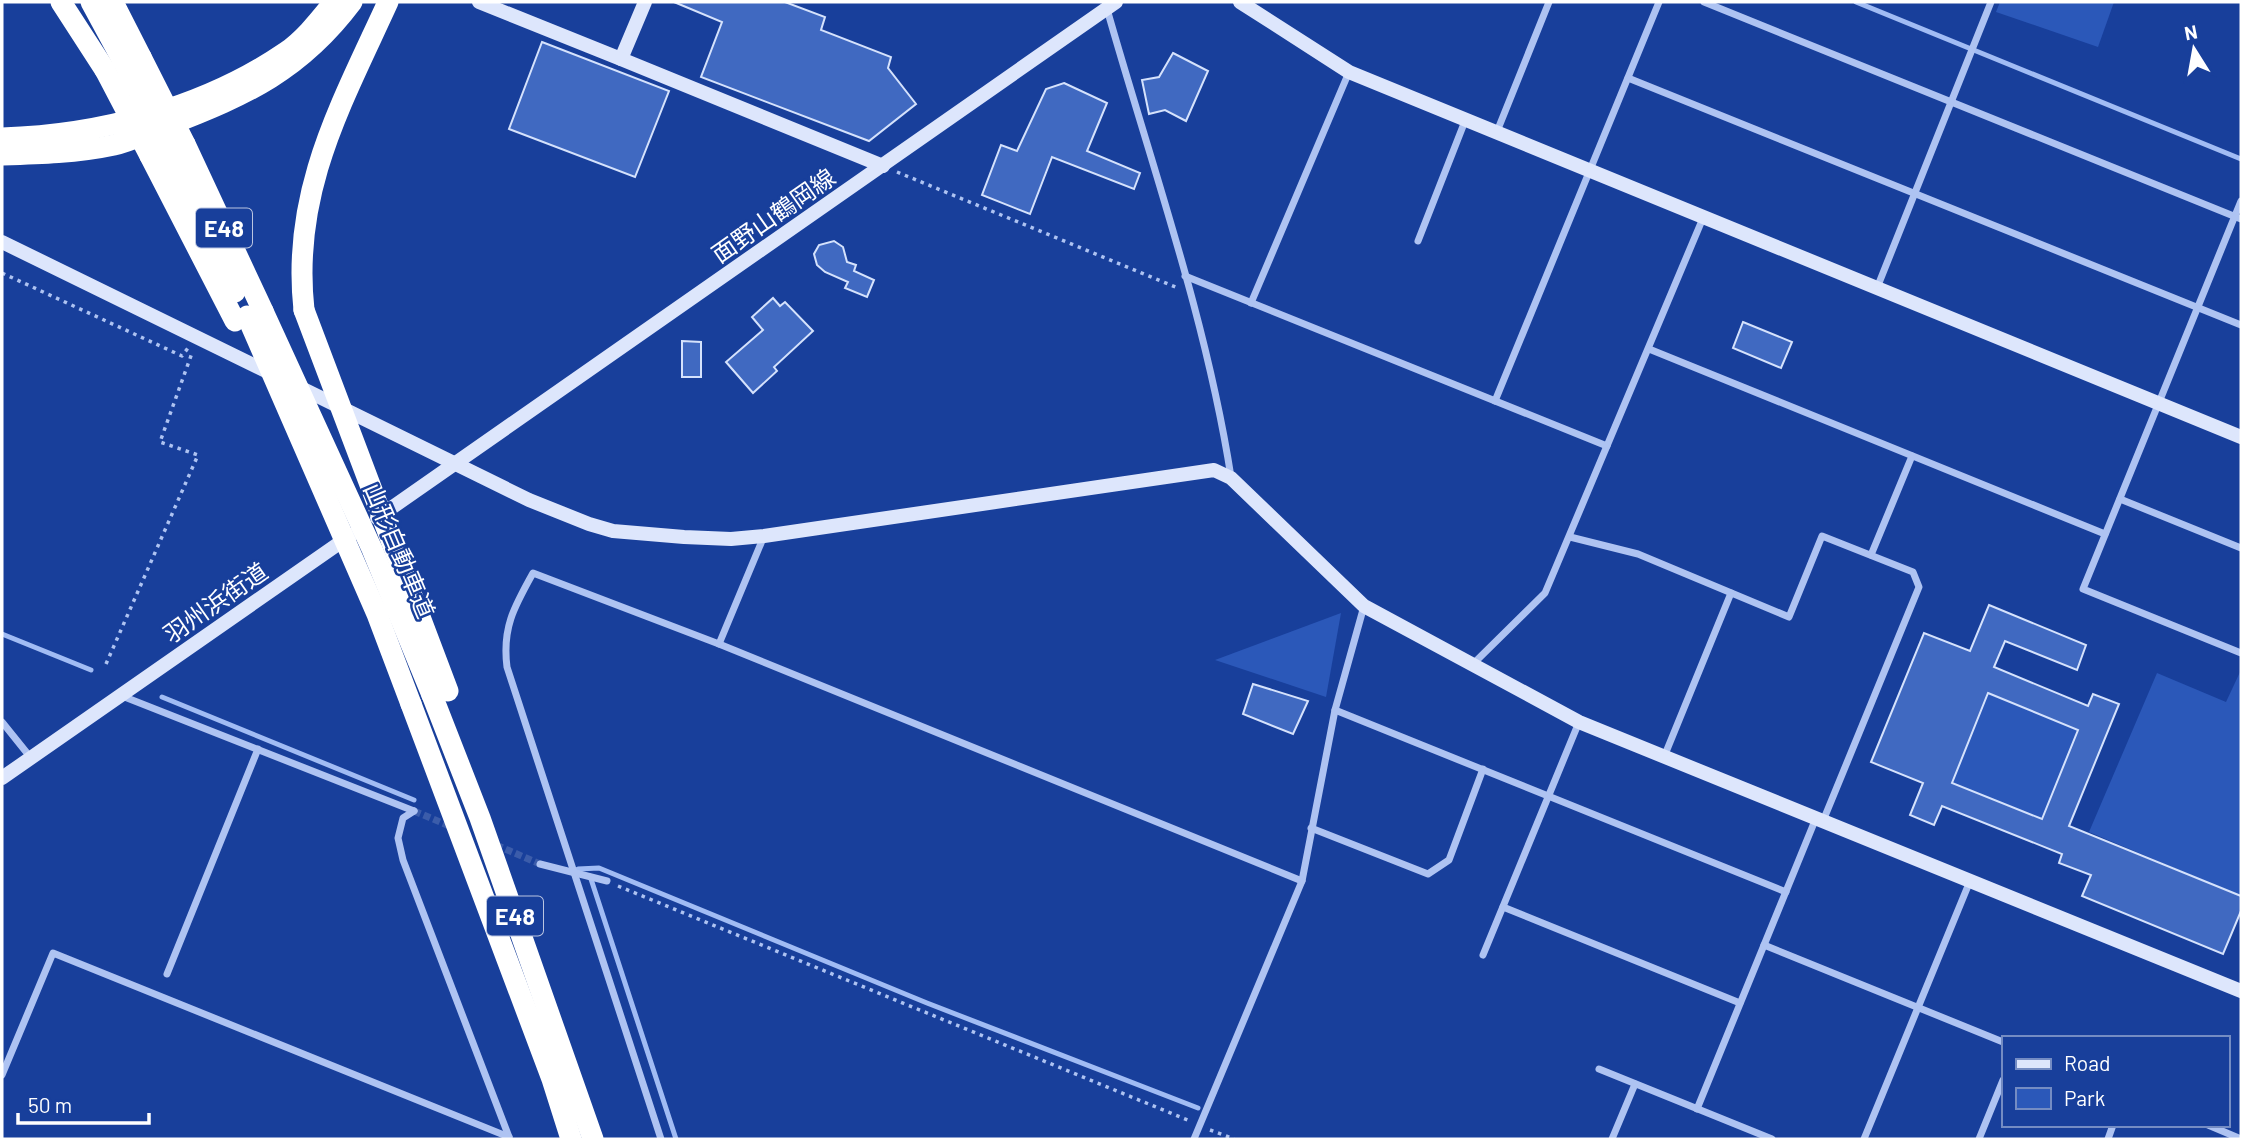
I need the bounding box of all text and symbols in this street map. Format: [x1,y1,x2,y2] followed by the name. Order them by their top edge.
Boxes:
[2159,14,2229,84] north arrow
[2182,19,2199,44] text: N
[706,162,840,268] street label: 面野山鶴岡線
[196,208,252,247] road number: E48
[359,478,441,622] street label: 山形自動車道
[158,556,272,648] street label: 羽州浜街道
[487,897,543,936] road number: E48
[2002,1036,2229,1127] legend
[2064,1050,2110,1075] text: Road
[18,1082,149,1126] scale bar
[2064,1085,2105,1110] text: Park
[28,1092,72,1117] text: 50 m

